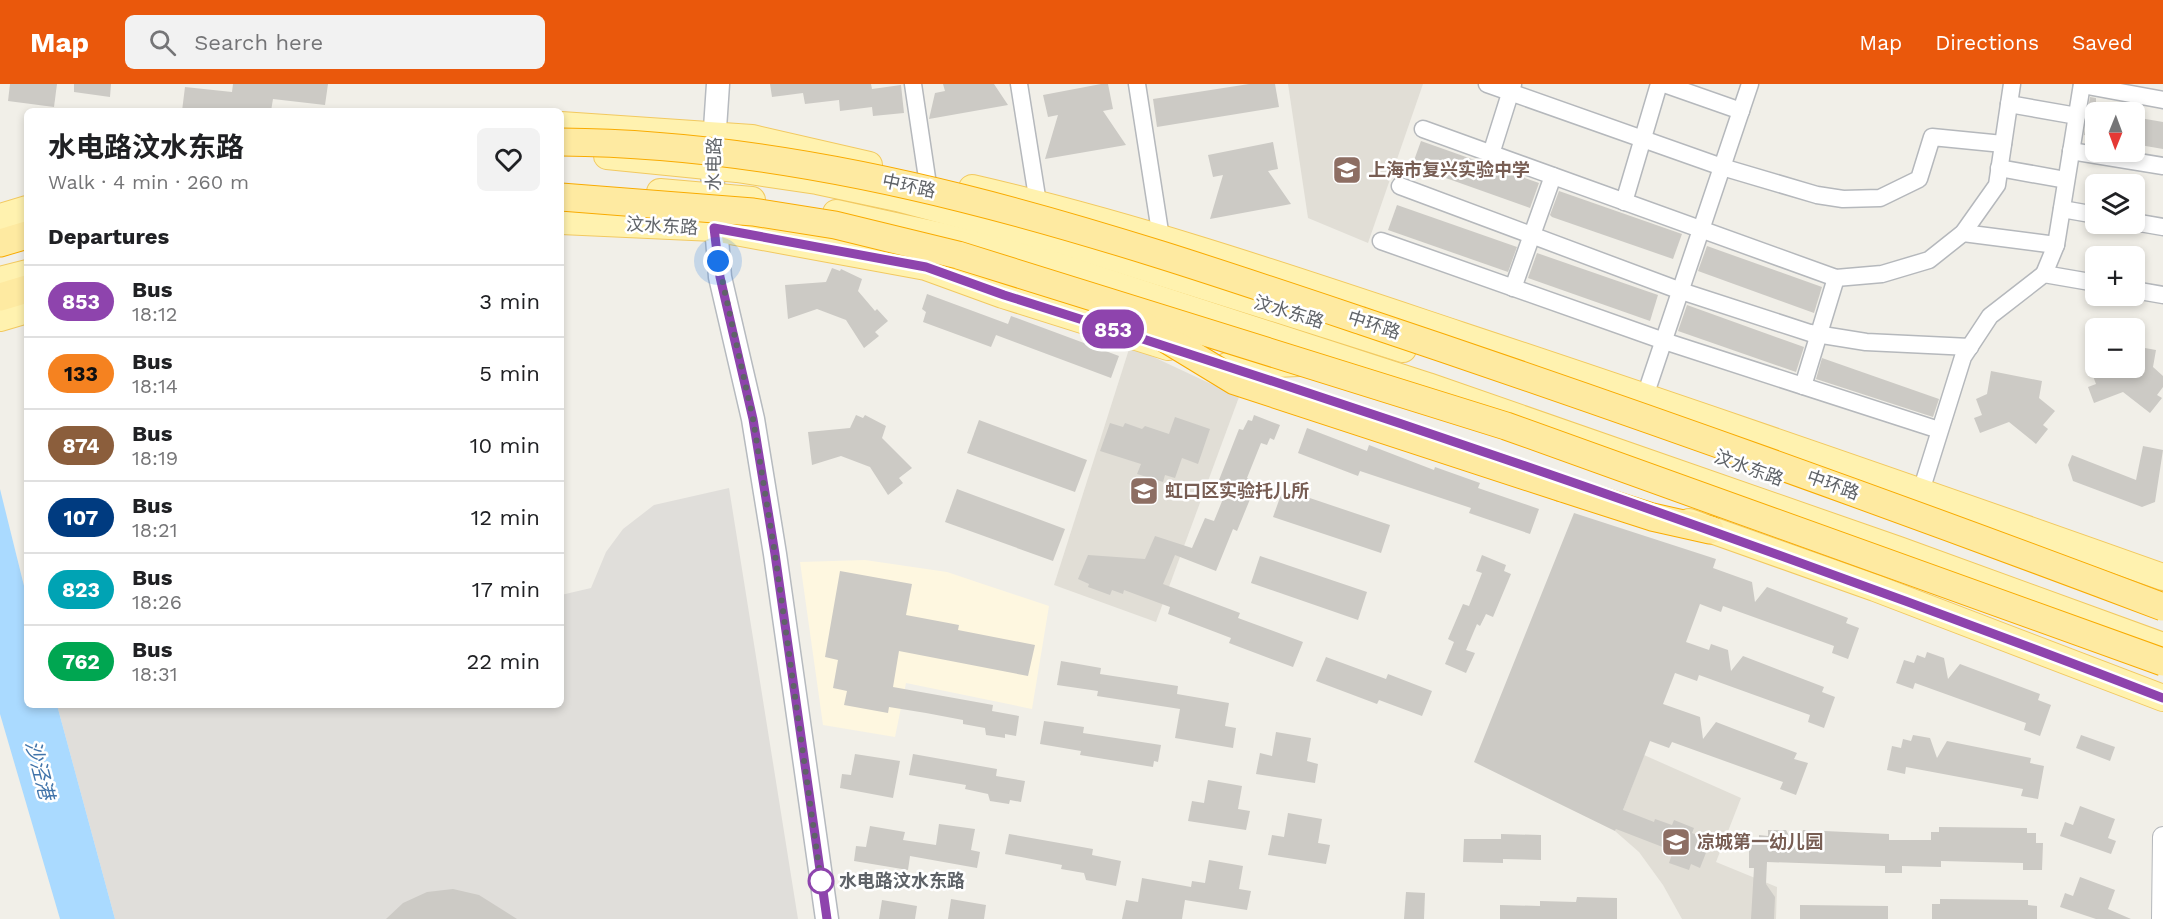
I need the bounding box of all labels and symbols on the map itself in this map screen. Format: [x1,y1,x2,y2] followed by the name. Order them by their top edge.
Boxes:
[2085,102,2145,162] north arrow
[703,137,724,191] street label: 水电路
[1331,154,1363,186] school or university icon: 上海市复兴实验中学
[1368,159,1530,180] place label: 上海市复兴实验中学
[881,170,938,201] street label: 中环路
[626,213,699,238] street label: 汶水东路
[703,246,733,276] your location
[1252,291,1327,332] street label: 汶水东路
[1345,306,1403,343] street label: 中环路
[1078,310,1148,348] line badge: 853
[1712,445,1787,490] street label: 汶水东路
[1804,465,1862,504] street label: 中环路
[1128,475,1160,507] school or university icon: 虹口区实验托儿所
[1165,480,1309,501] place label: 虹口区实验托儿所
[21,738,60,805] water label: 沙泾港
[1660,826,1692,858] school or university icon: 凉城第一幼儿园
[1697,831,1823,852] place label: 凉城第一幼儿园
[808,868,834,894] marker: 水电路汶水东路
[839,870,965,891] place label: 水电路汶水东路

